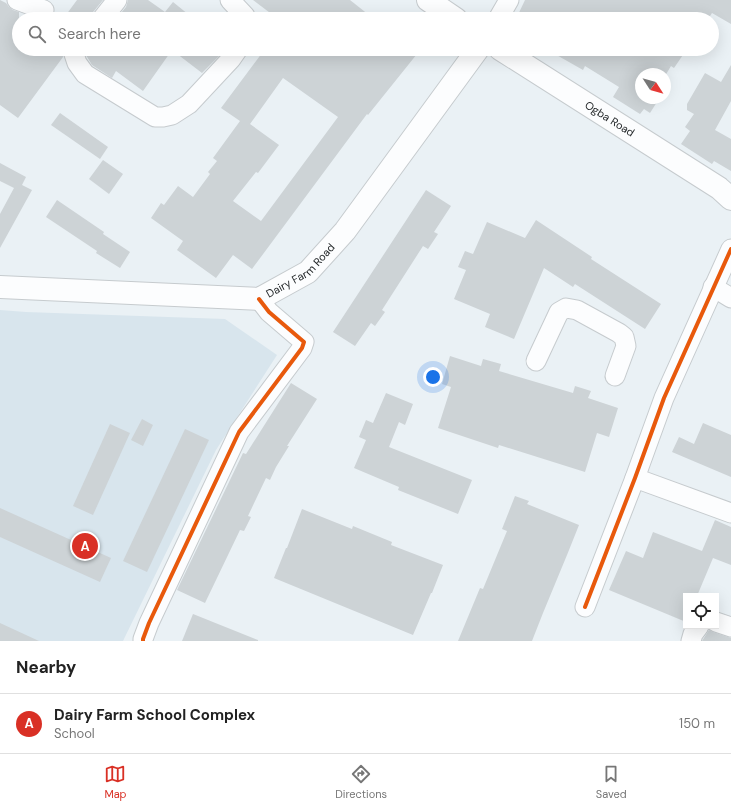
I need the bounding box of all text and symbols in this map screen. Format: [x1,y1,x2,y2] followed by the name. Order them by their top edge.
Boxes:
[12,12,719,56] search box
[26,23,48,45] icon: search
[58,24,141,44] text: Search here
[635,68,671,104] north arrow
[582,98,637,140] street label: Ogba Road
[264,240,338,301] street label: Dairy Farm Road
[423,367,443,387] your location
[72,531,98,561] pin: A
[683,593,719,629] map controls
[683,593,719,629] button: locate
[16,656,76,678] text: Nearby
[54,705,255,725] text: Dairy Farm School Complex
[24,715,34,732] text: A
[679,715,715,732] text: 150 m
[54,725,95,742] text: School
[104,763,127,801] tab: Map
[335,763,387,801] tab: Directions
[596,763,627,801] tab: Saved

